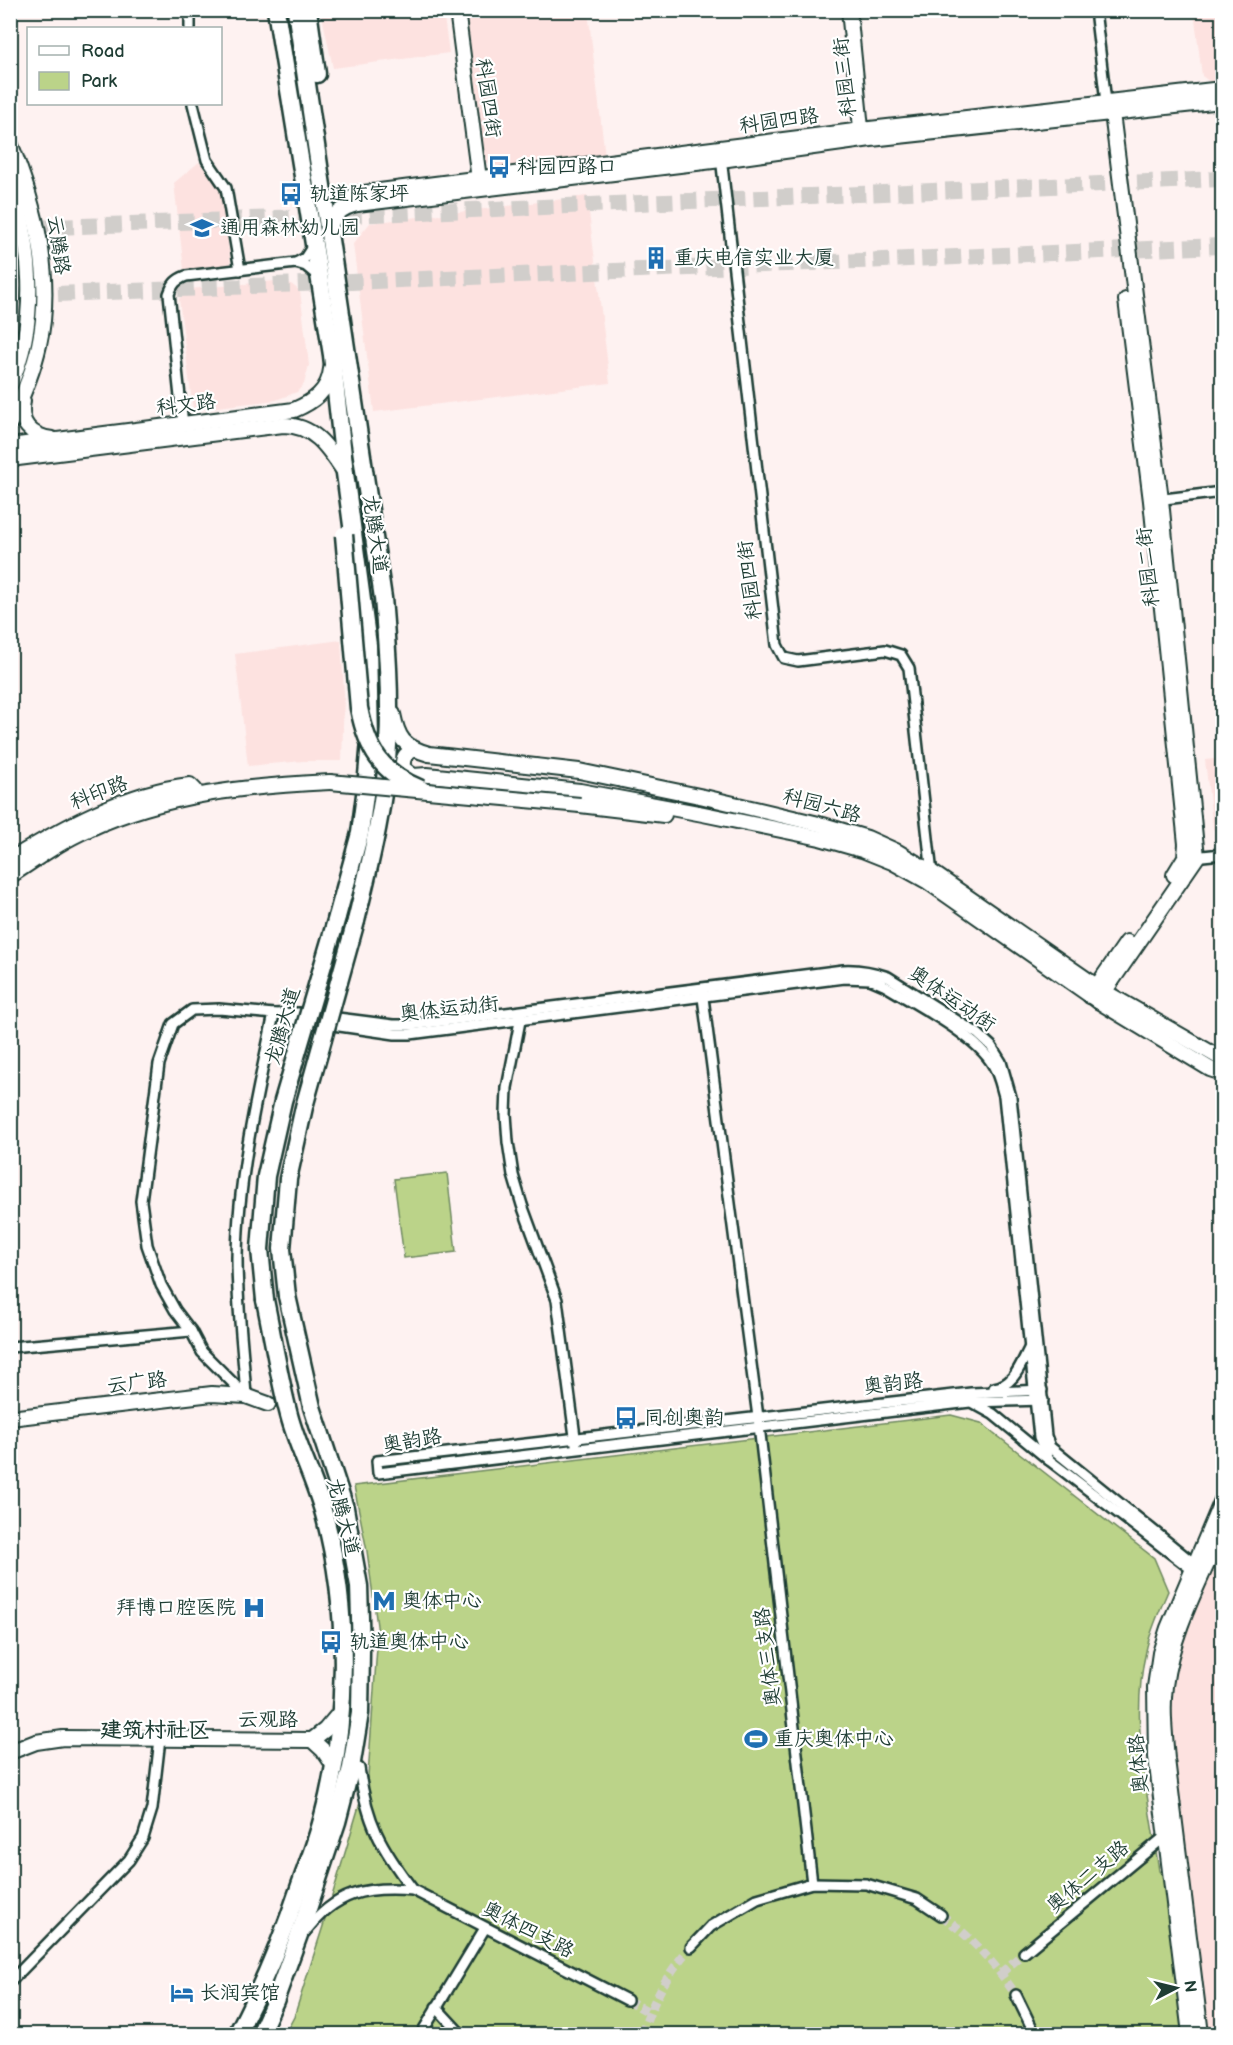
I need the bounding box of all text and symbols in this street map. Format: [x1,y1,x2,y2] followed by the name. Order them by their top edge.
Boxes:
[27,27,222,105] legend
[829,36,861,118] street label: 科园三街
[81,41,125,62] text: Road
[471,57,505,139] street label: 科园四街
[81,71,117,92] text: Park
[738,103,821,138] street label: 科园四路
[486,154,512,180] bus stop icon: 科园四路口
[517,155,617,179] place label: 科园四路口
[278,181,304,207] bus stop icon: 轨道陈家坪
[309,182,409,206] place label: 轨道陈家坪
[42,214,74,277] street label: 云腾路
[189,215,215,241] school or university icon: 通用森林幼儿园
[220,216,360,240] place label: 通用森林幼儿园
[643,245,669,271] building icon: 重庆电信实业大厦
[674,246,834,270] place label: 重庆电信实业大厦
[155,389,218,421] street label: 科文路
[358,493,392,575] street label: 龙腾大道
[1132,526,1164,608] street label: 科园二街
[733,539,767,621] street label: 科园四街
[67,771,132,815] street label: 科印路
[780,784,865,828] street label: 科园六路
[904,961,1000,1037] street label: 奥体运动街
[260,984,306,1068] street label: 龙腾大道
[398,992,500,1026] street label: 奥体运动街
[106,1367,169,1399] street label: 云广路
[862,1368,925,1400] street label: 奥韵路
[613,1405,639,1431] bus stop icon: 同创奥韵
[644,1406,724,1430] place label: 同创奥韵
[380,1424,445,1458] street label: 奥韵路
[322,1475,364,1559] street label: 龙腾大道
[371,1588,397,1614] metro station icon: 奥体中心
[402,1589,482,1613] place label: 奥体中心
[241,1595,267,1621] hospital icon: 拜博口腔医院
[116,1596,236,1620] place label: 拜博口腔医院
[750,1605,786,1708] street label: 奥体三支路
[318,1629,344,1655] bus stop icon: 轨道奥体中心
[349,1630,469,1654] place label: 轨道奥体中心
[238,1708,299,1732] street label: 云观路
[100,1717,210,1744] district label: 建筑村社区
[743,1726,769,1752] sports icon: 重庆奥体中心
[774,1727,894,1751] place label: 重庆奥体中心
[1124,1732,1154,1795] street label: 奥体路
[1042,1835,1135,1918] street label: 奥体二支路
[478,1897,579,1964] street label: 奥体四支路
[1146,1958,1206,2018] north arrow
[1179,1979,1200,1993] text: N
[169,1980,195,2006] hotel icon: 长润宾馆
[200,1981,280,2005] place label: 长润宾馆

